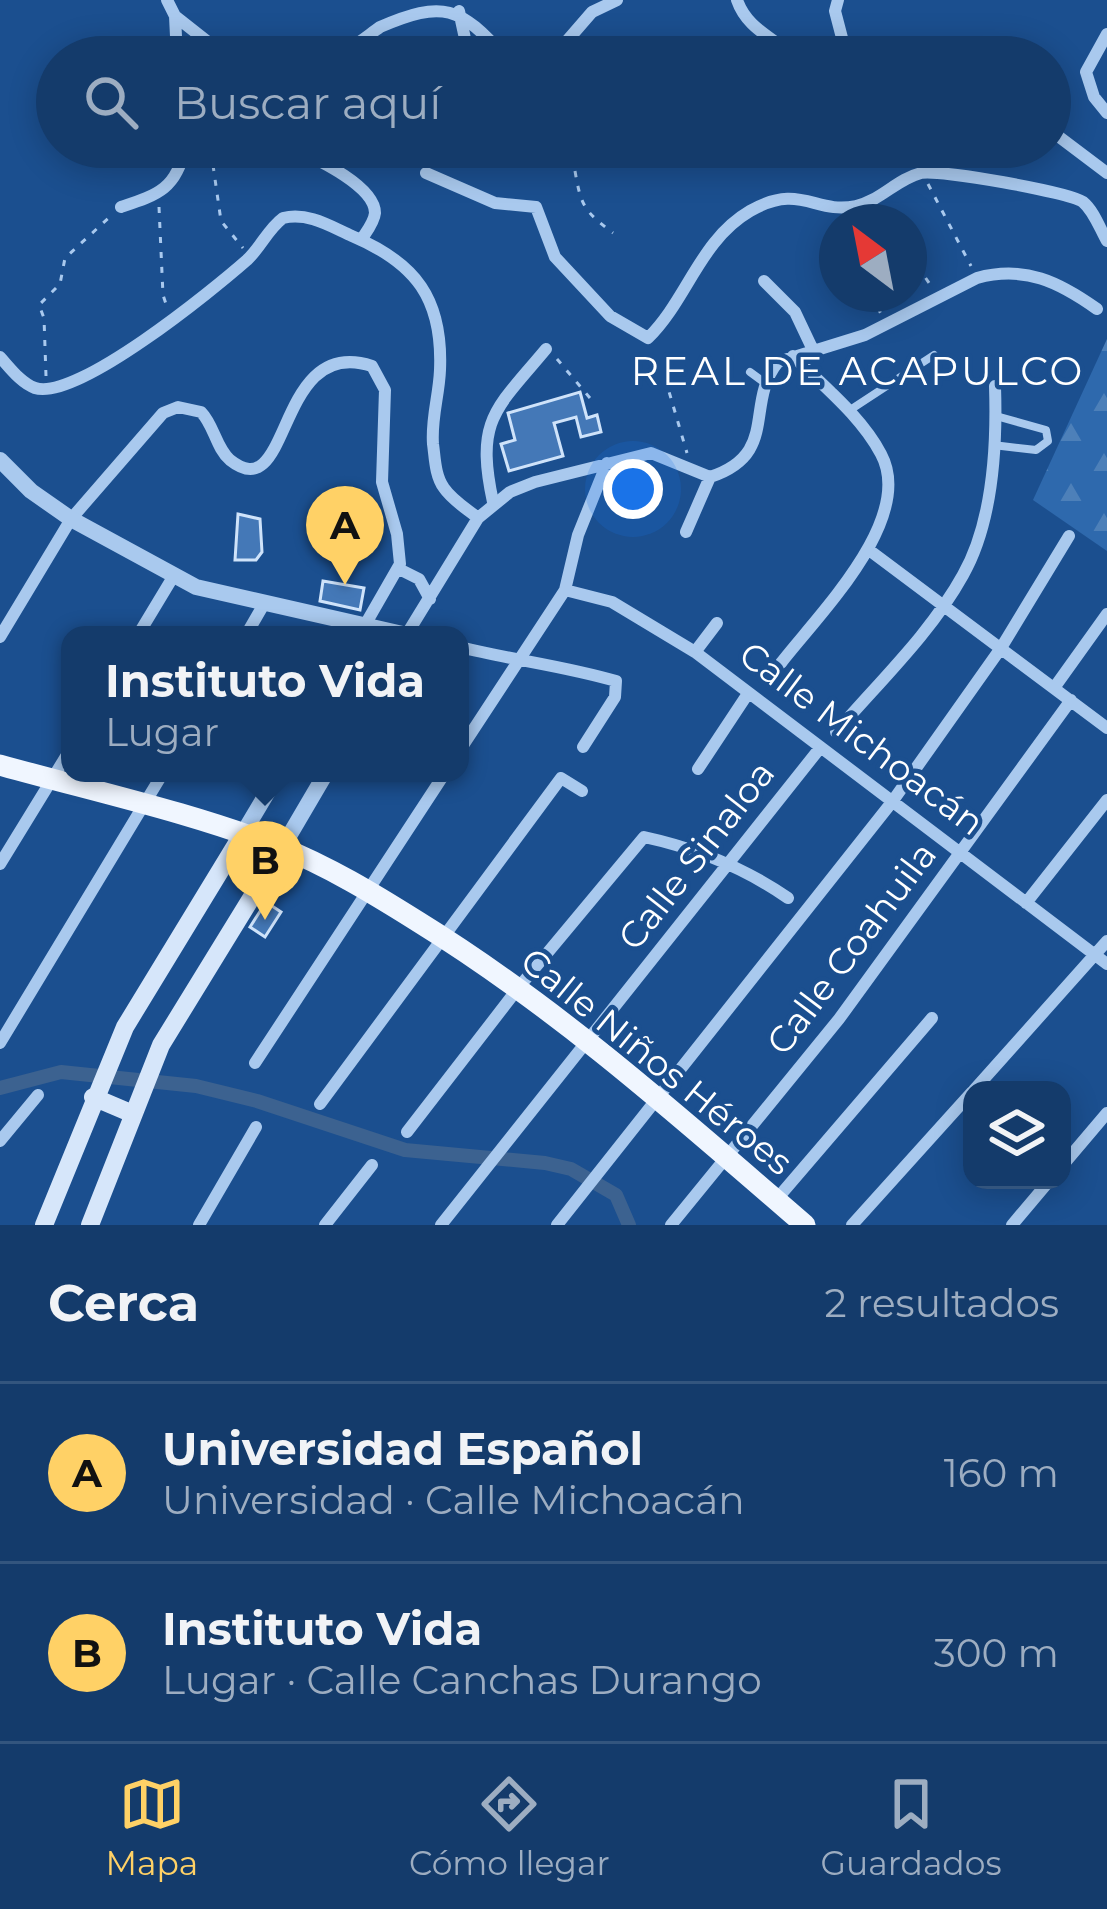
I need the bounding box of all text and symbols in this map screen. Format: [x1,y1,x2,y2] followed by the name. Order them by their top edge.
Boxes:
[36,36,1071,168] search box
[78,69,144,135] icon: search
[174,75,441,130] text: Buscar aquí
[819,204,927,312] north arrow
[631,347,1085,395] district label: REAL DE ACAPULCO
[603,459,663,519] your location
[306,486,384,585] pin: A
[61,626,469,782] popup
[731,632,993,844] street label: Calle Michoacán
[105,653,425,708] text: Instituto Vida
[105,708,219,756] text: Lugar
[609,752,783,958] street label: Calle Sinaloa
[226,821,304,920] pin: B
[757,833,945,1063] street label: Calle Coahuila
[512,938,802,1184] street label: Calle Niños Héroes
[963,1081,1071,1189] map controls
[963,1081,1071,1189] button: layers
[48,1272,199,1334] text: Cerca
[825,1279,1059,1327] text: 2 resultados
[162,1421,643,1476] text: Universidad Español
[72,1449,102,1497] text: A
[944,1449,1059,1497] text: 160 m
[162,1476,745,1524] text: Universidad · Calle Michoacán
[162,1601,482,1656] text: Instituto Vida
[72,1629,102,1677] text: B
[934,1629,1059,1677] text: 300 m
[162,1656,762,1704] text: Lugar · Calle Canchas Durango
[105,1771,198,1883] tab: Mapa
[409,1771,610,1883] tab: Cómo llegar
[821,1771,1002,1883] tab: Guardados

